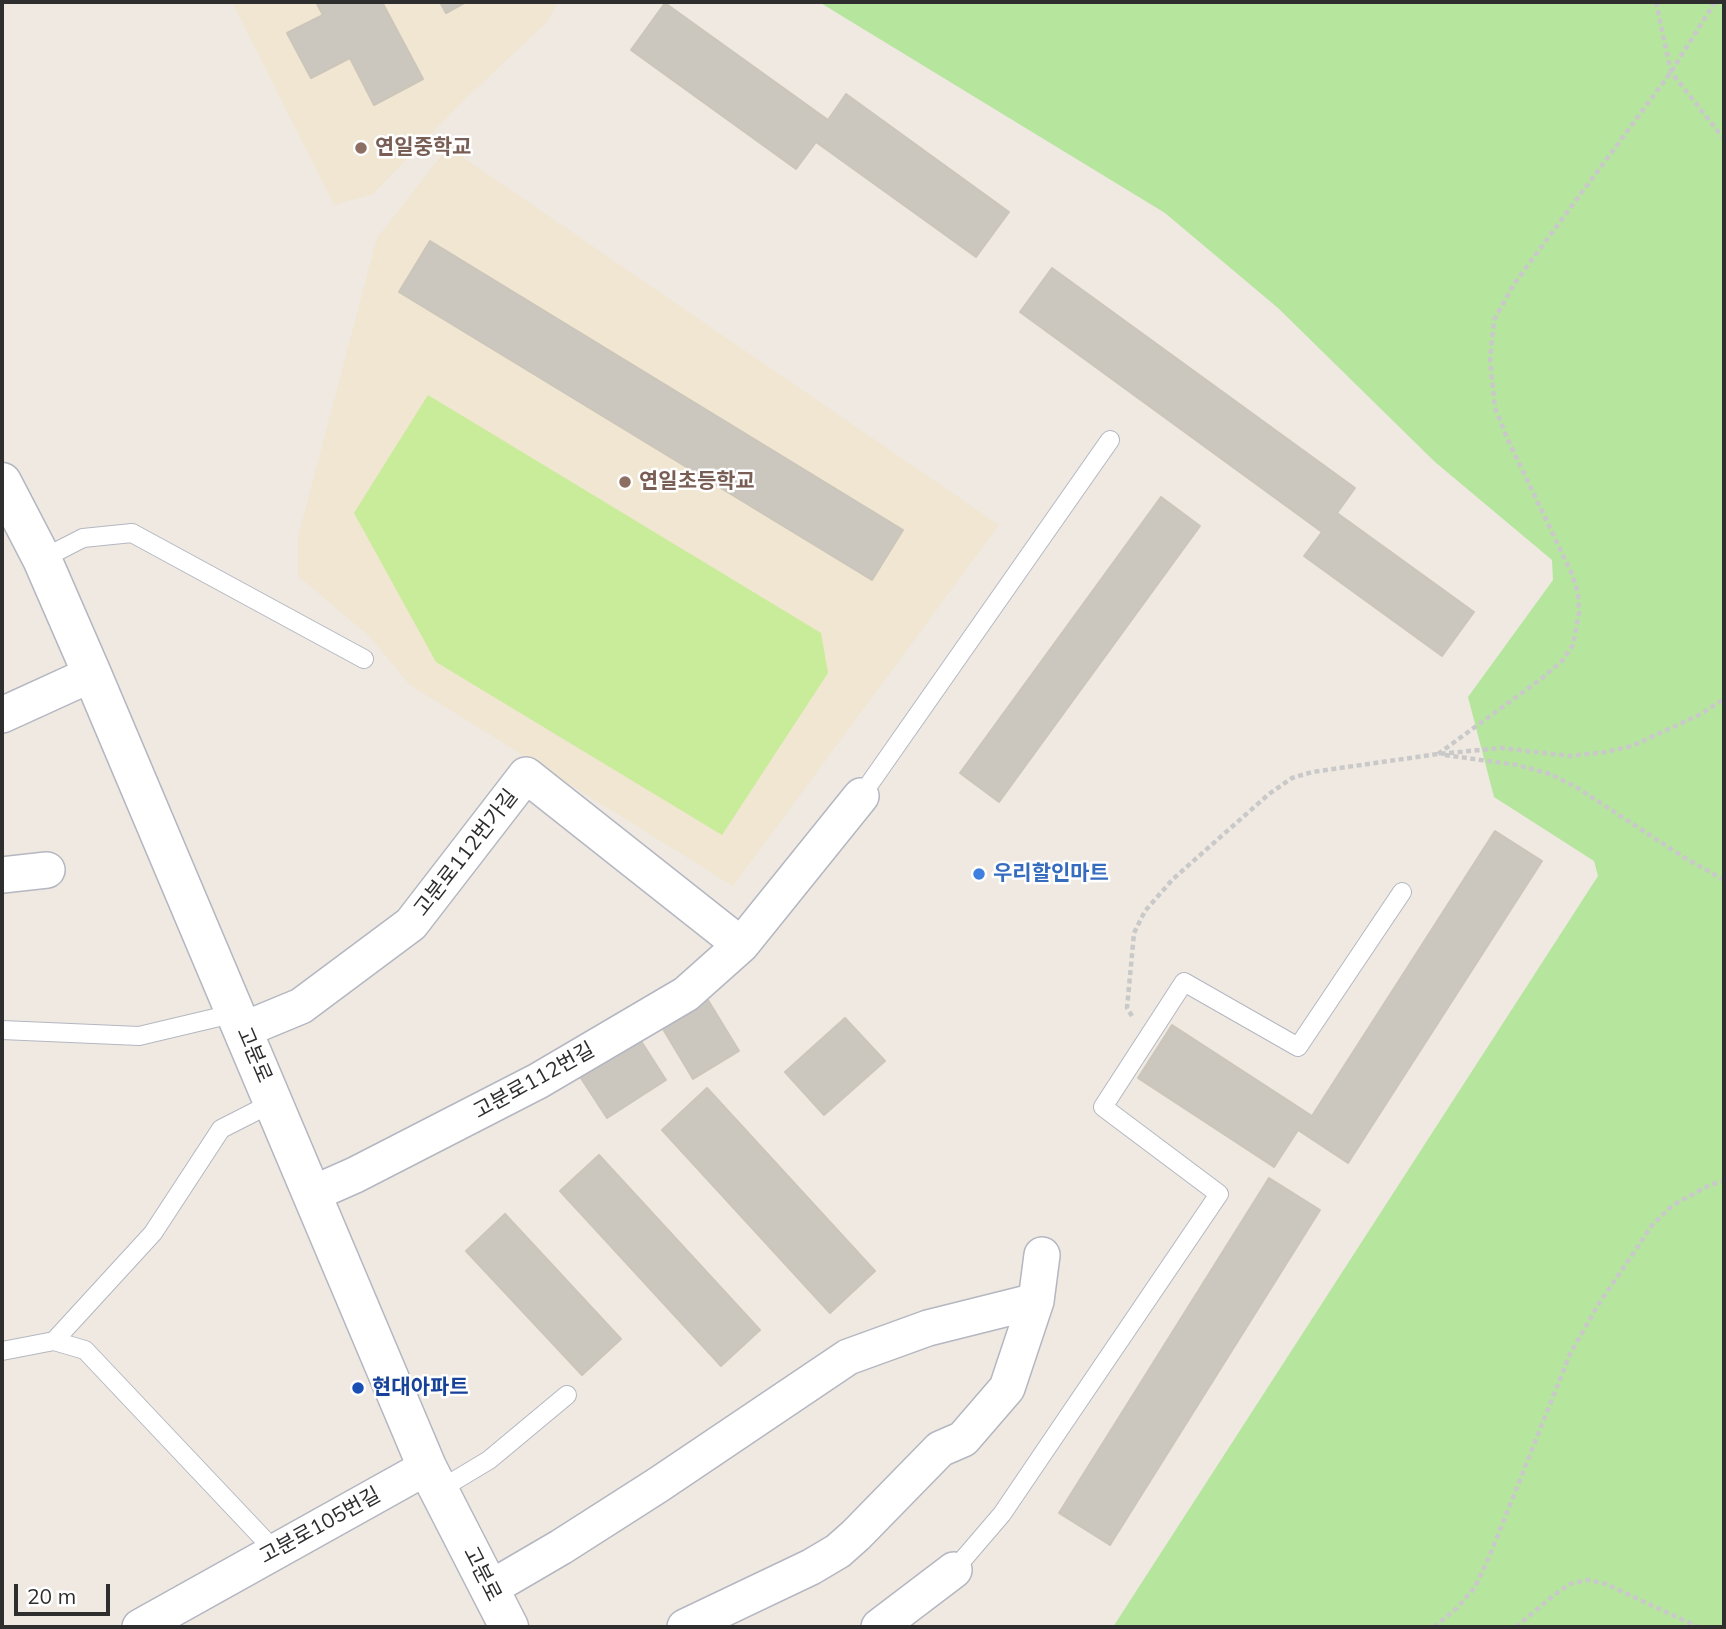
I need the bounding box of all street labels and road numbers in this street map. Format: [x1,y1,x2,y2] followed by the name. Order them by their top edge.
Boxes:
[409,785,523,921] street label: 고분로112번가길
[231,1023,277,1087] street label: 고분로
[469,1037,599,1125] street label: 고분로112번길
[255,1482,385,1570] street label: 고분로105번길
[458,1542,506,1606] street label: 고분로

